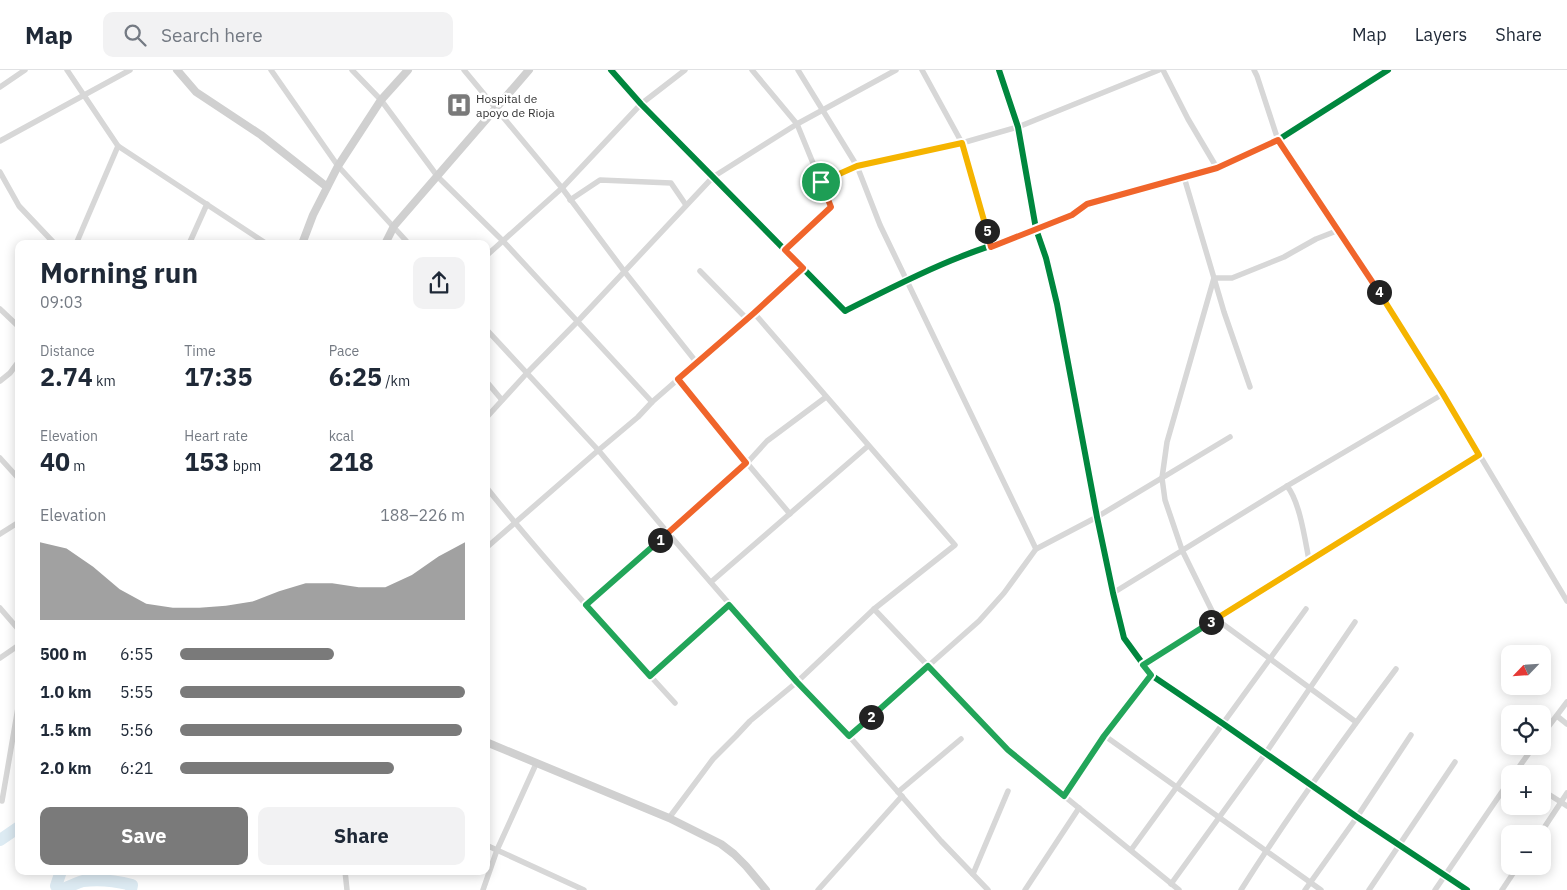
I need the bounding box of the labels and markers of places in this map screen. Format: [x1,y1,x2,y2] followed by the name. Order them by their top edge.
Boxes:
[476,91,555,120] place label: Hospital de apoyo de Rioja
[446,92,472,118] hospital icon: Hospital de apoyo de Rioja
[800,161,842,203] pin
[974,218,1000,244] pin: 5
[1366,280,1392,304] pin: 4
[648,528,672,552] pin: 1
[1198,610,1224,634] pin: 3
[858,704,884,730] pin: 2

